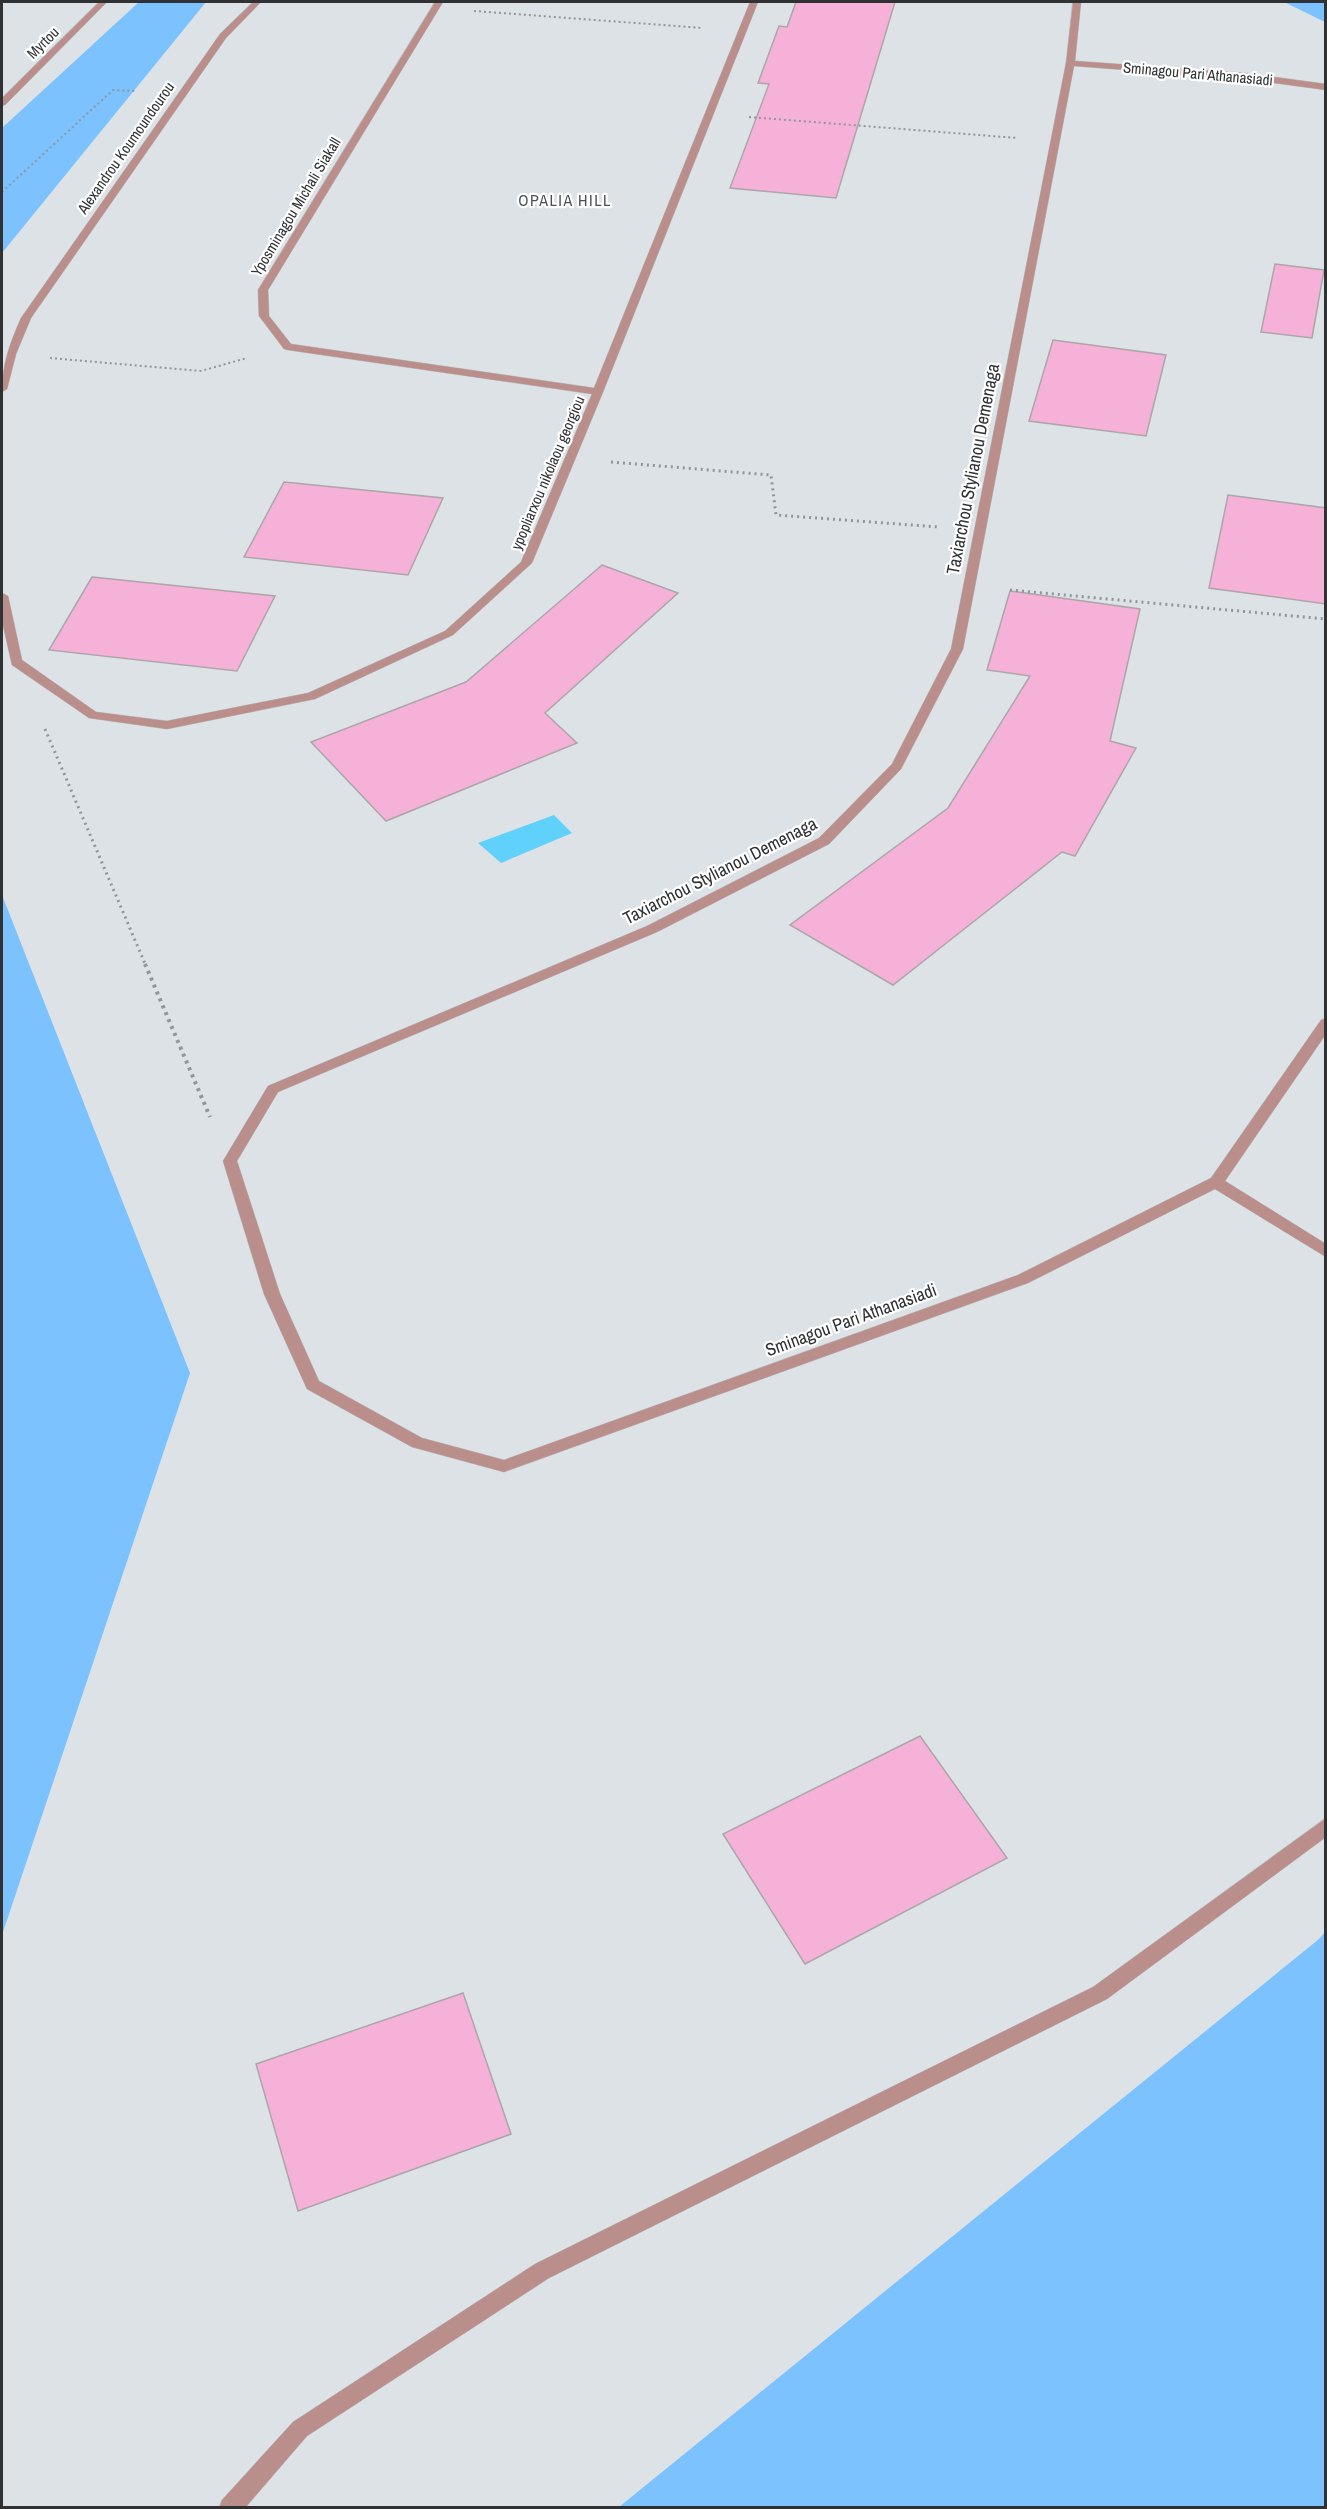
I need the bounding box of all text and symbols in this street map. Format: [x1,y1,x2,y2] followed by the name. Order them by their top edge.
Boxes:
[22,22,63,63] street label: Myrtou
[1122,56,1274,91] street label: Sminagou Pari Athanasiadi
[72,78,179,219] street label: Alexandrou Koumoundourou
[246,133,345,280] street label: Yposminagou Michali Siakall
[518,189,612,211] district label: OPALIA HILL
[940,361,1005,577] street label: Taxiarchou Stylianou Demenaga
[506,393,590,553] street label: ypopliarxou nikolaou georgiou
[619,811,821,930] street label: Taxiarchou Stylianou Demenaga
[762,1277,940,1362] street label: Sminagou Pari Athanasiadi

